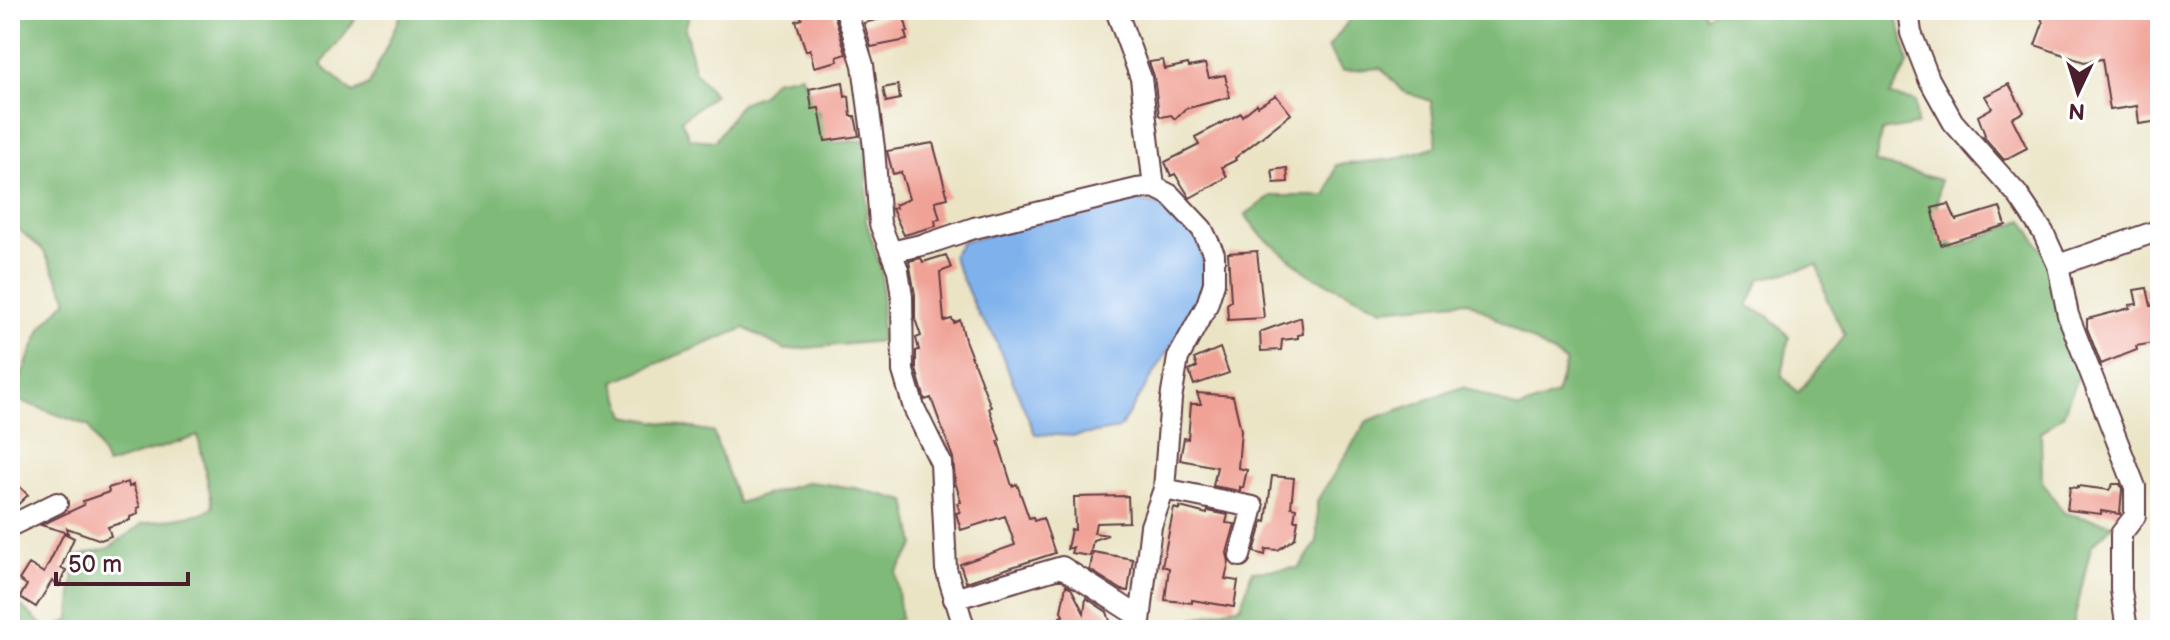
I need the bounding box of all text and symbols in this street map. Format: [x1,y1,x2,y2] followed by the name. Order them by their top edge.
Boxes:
[2038,52,2118,132] north arrow
[2068,96,2086,124] text: N
[56,536,188,586] scale bar
[68,550,122,579] text: 50 m

